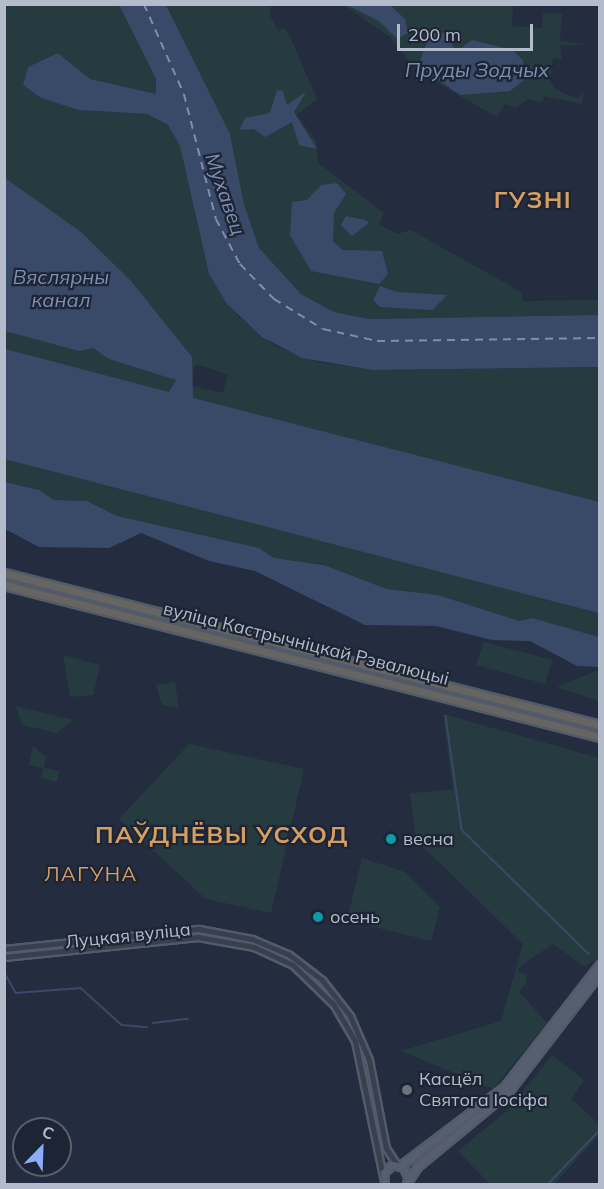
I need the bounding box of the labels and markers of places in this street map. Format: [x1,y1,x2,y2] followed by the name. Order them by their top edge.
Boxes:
[403,828,454,850] place label: весна
[384,832,398,846] marker: весна
[330,906,380,928] place label: осень
[311,910,325,924] marker: осень
[419,1069,548,1112] place label: Касцёл Святога Іосіфа
[400,1083,414,1097] marker: Касцёл Святога Іосіфа

